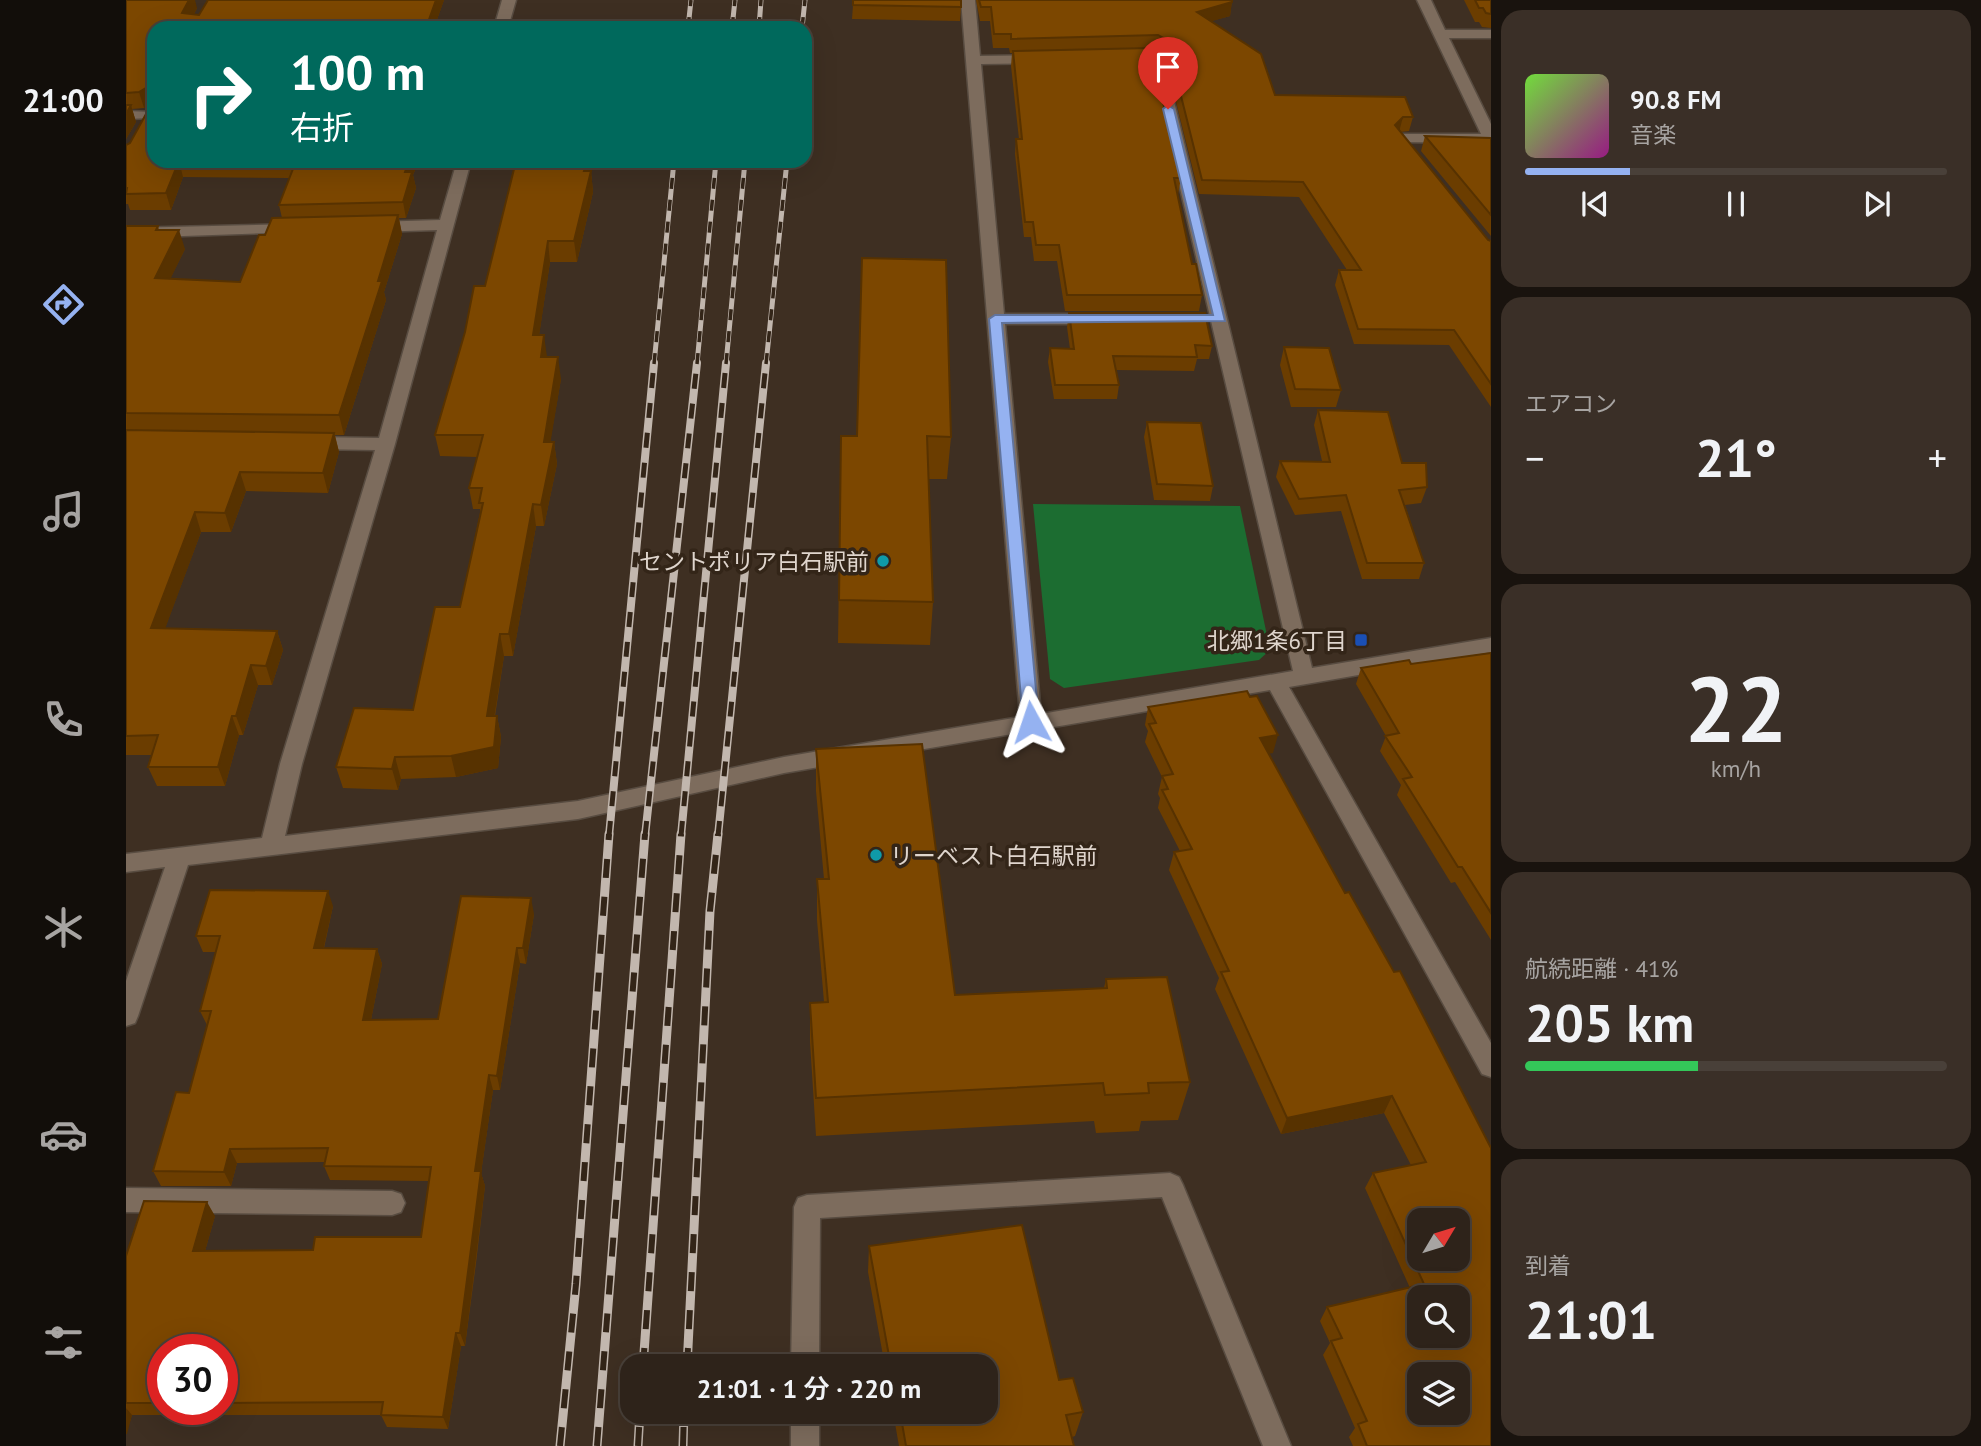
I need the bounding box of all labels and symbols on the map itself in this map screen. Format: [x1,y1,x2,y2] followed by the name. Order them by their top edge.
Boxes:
[1138,37,1198,109] pin
[639,547,869,576] place label: セントポリア白石駅前
[875,553,891,569] marker: セントポリア白石駅前
[1207,626,1347,655] place label: 北郷1条6丁目
[1353,632,1369,648] marker: 北郷1条6丁目
[994,685,1068,759] position arrow
[890,841,1097,870] place label: リーベスト白石駅前
[868,847,884,863] marker: リーベスト白石駅前
[1407,1208,1470,1270] north arrow
[147,1334,238,1425] speed limit sign: 30

